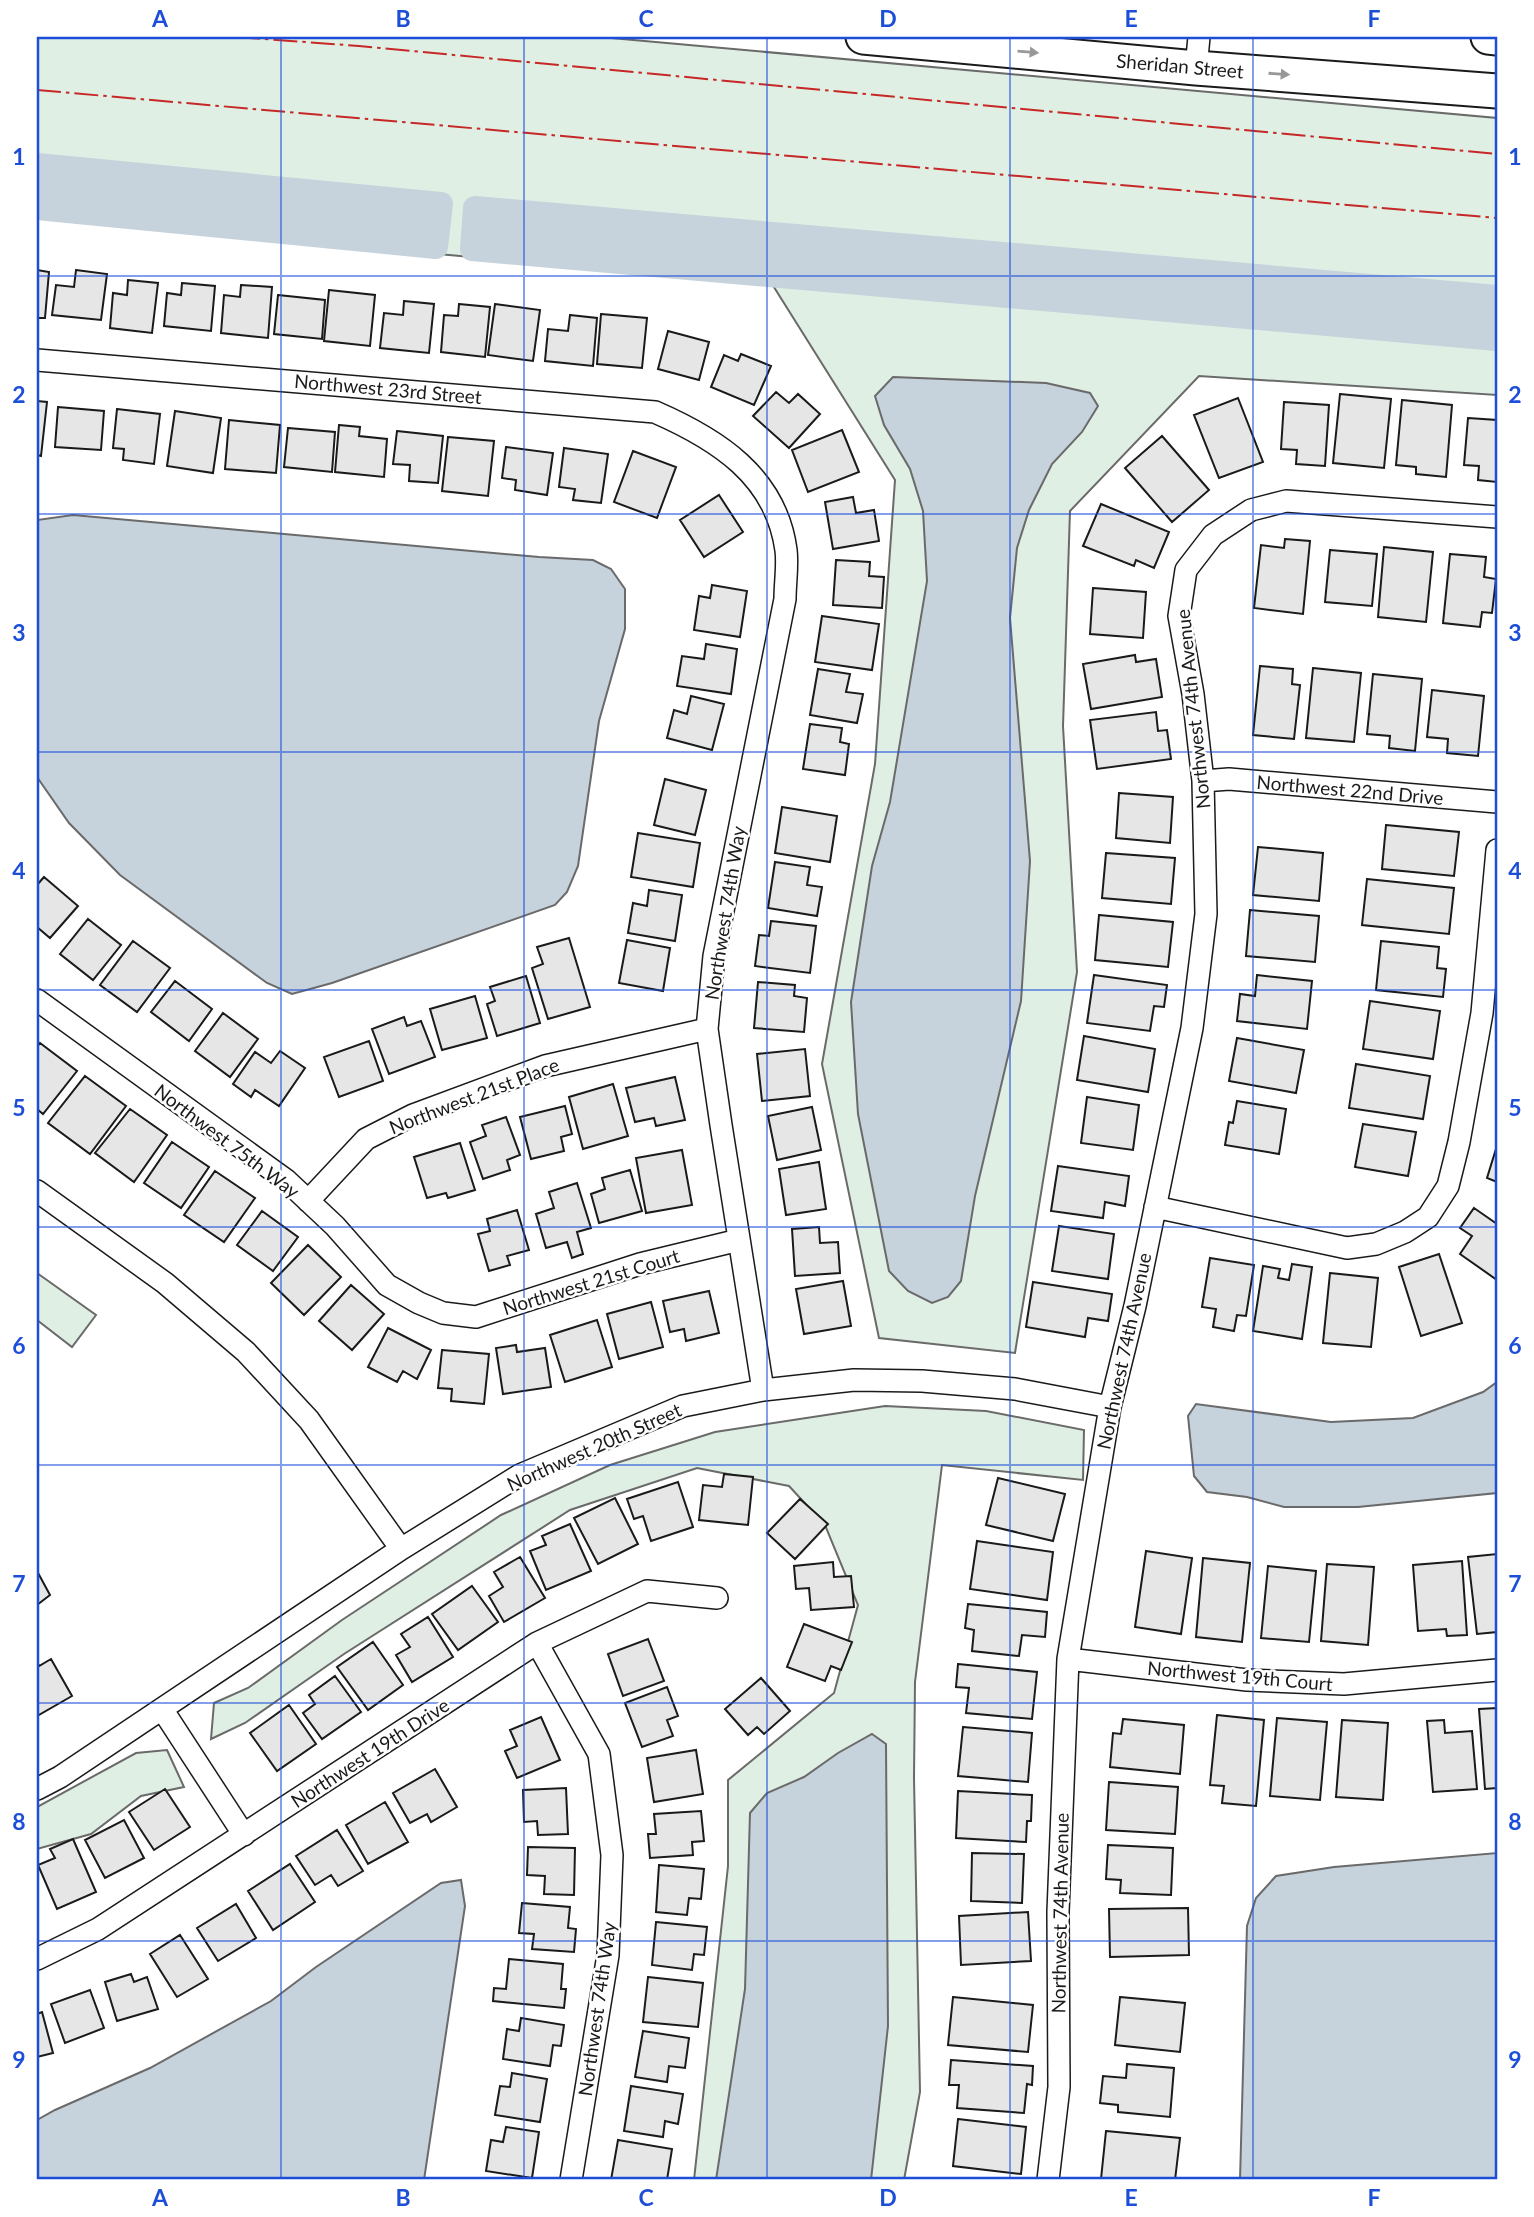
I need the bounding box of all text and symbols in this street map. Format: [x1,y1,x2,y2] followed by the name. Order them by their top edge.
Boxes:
[151,4,169,32] text: A
[395,4,411,32] text: B
[638,4,654,32] text: C
[879,4,897,32] text: D
[1124,4,1138,32] text: E
[1367,4,1381,32] text: F
[1017,47,1039,58] one-way arrow
[1115,48,1245,83] street label: Sheridan Street
[1268,69,1290,80] one-way arrow
[12,142,26,170] text: 1
[1508,142,1522,170] text: 1
[293,369,483,408] street label: Northwest 23rd Street
[12,380,26,408] text: 2
[1508,380,1522,408] text: 2
[1171,608,1214,810] street label: Northwest 74th Avenue
[12,618,26,646] text: 3
[1508,618,1522,646] text: 3
[1256,770,1444,809] street label: Northwest 22nd Drive
[699,824,750,1001] street label: Northwest 74th Way
[12,856,26,884] text: 4
[1508,856,1522,884] text: 4
[386,1053,562,1139] street label: Northwest 21st Place
[150,1079,305,1203] street label: Northwest 75th Way
[12,1093,26,1121] text: 5
[1508,1093,1522,1121] text: 5
[500,1244,682,1319] street label: Northwest 21st Court
[1091,1250,1156,1451] street label: Northwest 74th Avenue
[12,1331,26,1359] text: 6
[1508,1331,1522,1359] text: 6
[503,1398,685,1495] street label: Northwest 20th Street
[12,1569,26,1597] text: 7
[1508,1569,1522,1597] text: 7
[1146,1656,1334,1695] street label: Northwest 19th Court
[286,1693,453,1812] street label: Northwest 19th Drive
[12,1807,26,1835] text: 8
[1508,1807,1522,1835] text: 8
[1046,1813,1073,2013] street label: Northwest 74th Avenue
[573,1920,620,2098] street label: Northwest 74th Way
[12,2045,26,2073] text: 9
[1508,2045,1522,2073] text: 9
[151,2183,169,2211] text: A
[395,2183,411,2211] text: B
[638,2183,654,2211] text: C
[879,2183,897,2211] text: D
[1124,2183,1138,2211] text: E
[1367,2183,1381,2211] text: F

